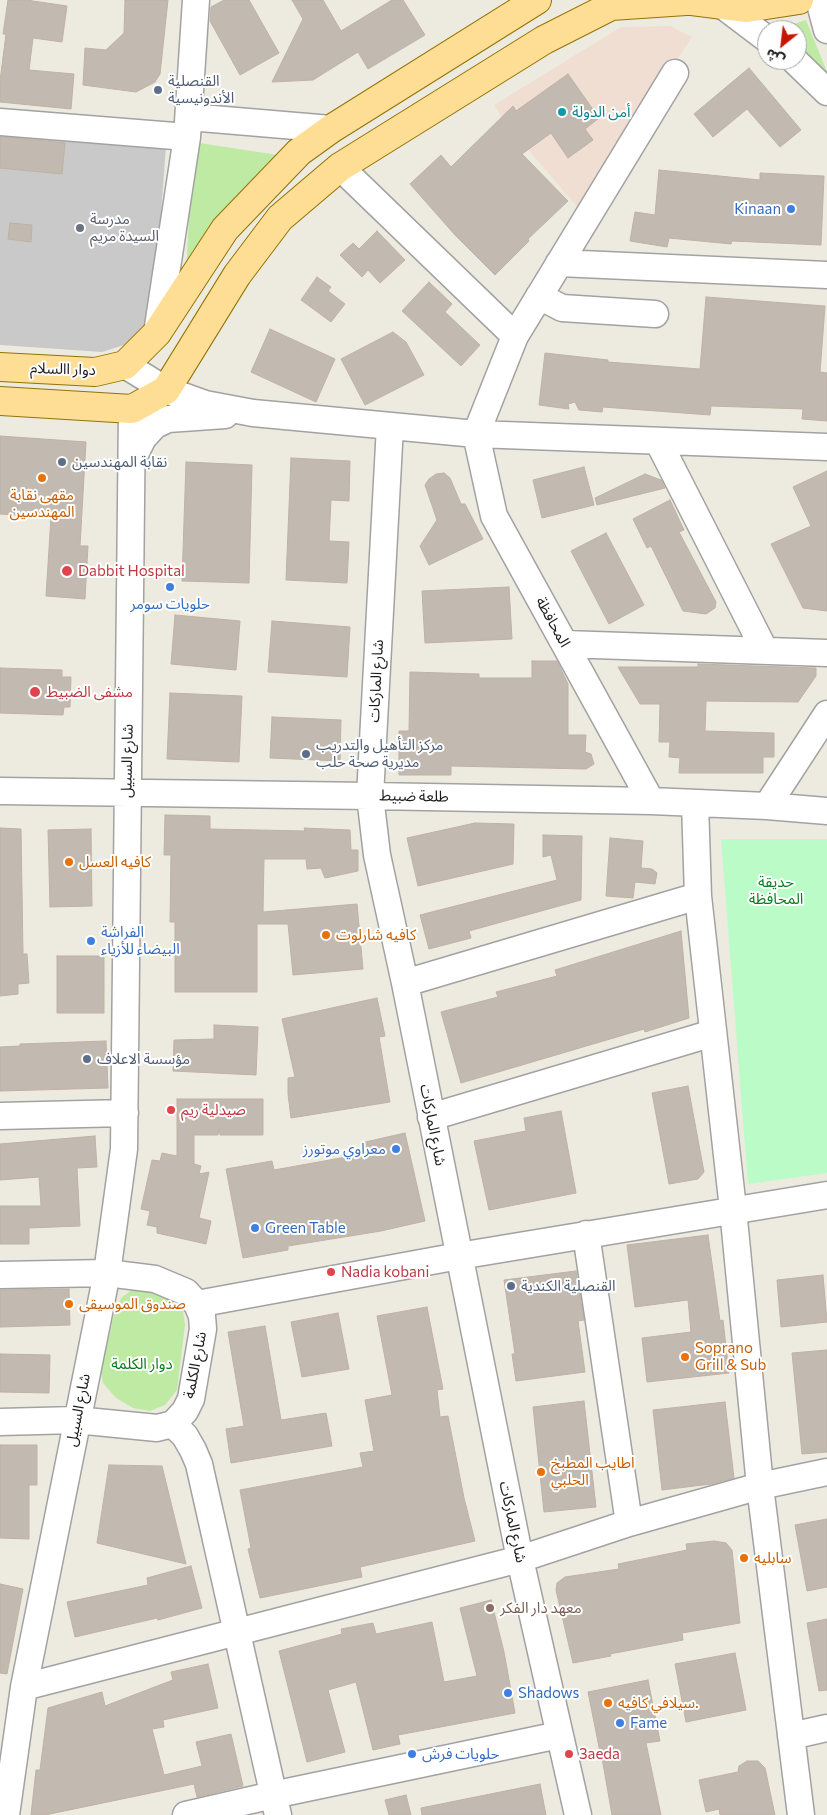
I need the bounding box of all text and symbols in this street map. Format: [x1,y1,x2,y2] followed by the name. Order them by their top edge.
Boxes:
[757,20,807,70] north arrow
[762,46,787,70] text: ش
[168,72,234,107] place label: القنصلية الأندونيسية
[152,84,164,96] marker: القنصلية الأندونيسية
[572,103,631,121] place label: أمن الدولة
[556,106,568,118] marker: أمن الدولة
[734,200,781,218] place label: Kinaan
[785,203,797,215] marker: Kinaan
[90,210,159,245] place label: مدرسة السيدة مريم
[74,222,86,234] marker: مدرسة السيدة مريم
[30,359,96,379] street label: دوار االسلام
[72,453,167,471] place label: نقابة المهندسين
[56,456,68,468] marker: نقابة المهندسين
[36,472,48,484] marker: مقهى نقابة المهندسين
[9,486,75,521] place label: مقهى نقابة المهندسين
[78,562,185,580] place label: Dabbit Hospital
[60,564,74,578] marker: Dabbit Hospital
[164,581,176,593] marker: حلويات سومر
[532,594,574,650] street label: المحافظة
[130,595,210,613] place label: حلويات سومر
[365,639,387,723] street label: شارع الماركات
[46,683,133,701] place label: مشفى الضبيط
[28,685,42,699] marker: مشفى الضبيط
[117,724,137,798] street label: شارع السبيل
[316,736,443,771] place label: مركز التأهيل والتدريب مديرية صحة حلب
[300,748,312,760] marker: مركز التأهيل والتدريب مديرية صحة حلب
[379,786,449,806] street label: طلعة ضبيط
[79,853,151,871] place label: كافيه العسل
[63,856,75,868] marker: كافيه العسل
[749,873,803,908] park label: حديقة المحافظة
[101,923,180,958] place label: الفراشة البيضاء للأزياء
[336,926,416,944] place label: كافيه شارلوت
[320,929,332,941] marker: كافيه شارلوت
[85,935,97,947] marker: الفراشة البيضاء للأزياء
[97,1050,190,1068] place label: مؤسسة الاعلاف
[81,1053,93,1065] marker: مؤسسة الاعلاف
[416,1083,450,1167] street label: شارع الماركات
[181,1101,246,1119] place label: صيدلية ريم
[165,1104,177,1116] marker: صيدلية ريم
[303,1140,386,1158] place label: معراوي موتورز
[390,1143,402,1155] marker: معراوي موتورز
[265,1219,346,1237] place label: Green Table
[249,1222,261,1234] marker: Green Table
[341,1263,429,1281] place label: Nadia kobani
[325,1266,337,1278] marker: Nadia kobani
[521,1277,616,1295] place label: القنصلية الكندية
[505,1280,517,1292] marker: القنصلية الكندية
[79,1295,186,1313] place label: صندوق الموسيقى
[63,1298,75,1310] marker: صندوق الموسيقى
[180,1330,210,1400] street label: شارع الكلمة
[695,1339,766,1374] place label: Soprano Grill & Sub
[679,1351,691,1363] marker: Soprano Grill & Sub
[111,1355,173,1373] park label: دوار الكلمة
[62,1372,94,1448] street label: شارع السبيل
[551,1454,635,1489] place label: اطايب المطبخ الحلبي
[535,1466,547,1478] marker: اطايب المطبخ الحلبي
[496,1480,530,1564] street label: شارع الماركات
[754,1549,792,1567] place label: سابليه
[738,1552,750,1564] marker: سابليه
[500,1599,582,1617] place label: معهد دار الفكر
[484,1602,496,1614] marker: معهد دار الفكر
[518,1684,579,1702] place label: Shadows
[502,1687,514,1699] marker: Shadows
[618,1694,699,1712] place label: سيلافي كافيه.
[602,1697,614,1709] marker: سيلافي كافيه.
[630,1714,667,1732] place label: Fame
[614,1717,626,1729] marker: Fame
[422,1745,499,1763] place label: حلويات فرش
[579,1745,620,1763] place label: 3aeda
[406,1748,418,1760] marker: حلويات فرش
[563,1748,575,1760] marker: 3aeda

